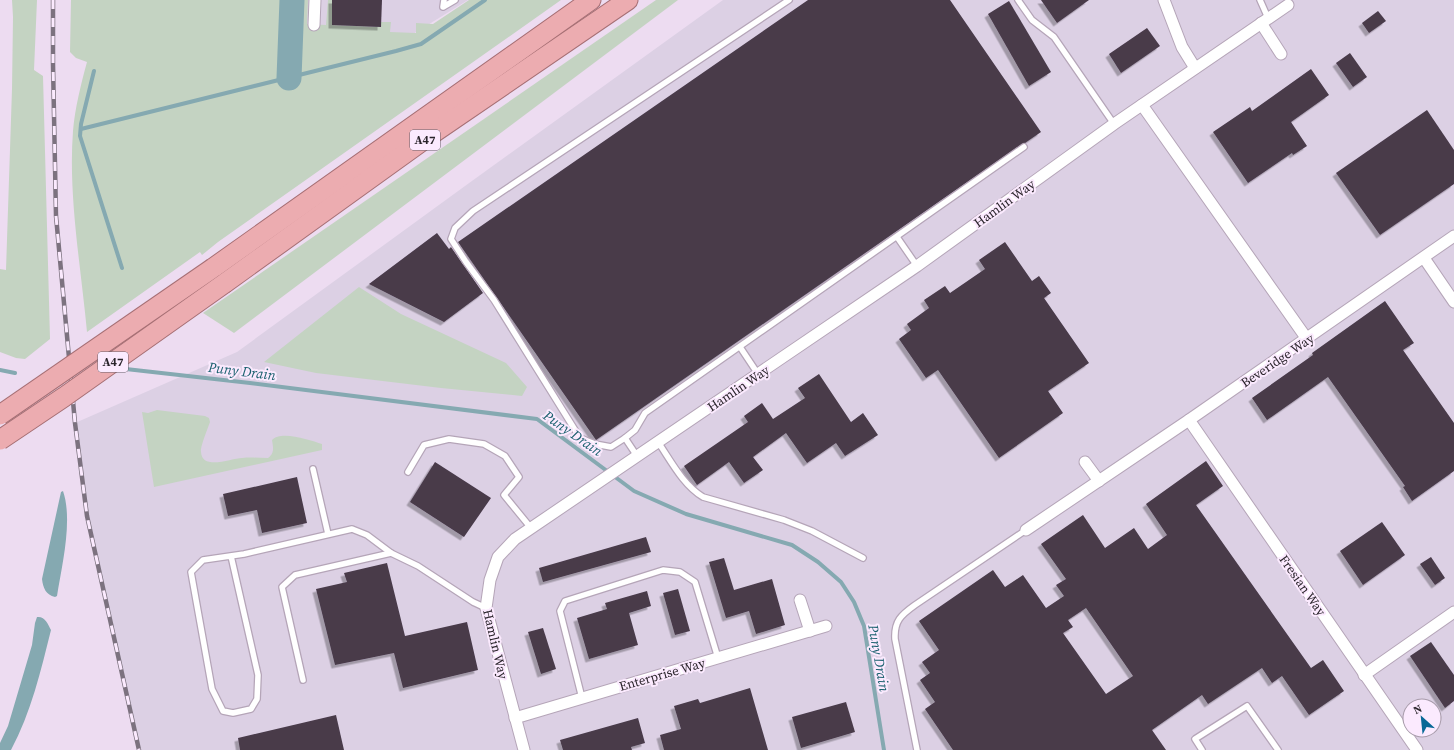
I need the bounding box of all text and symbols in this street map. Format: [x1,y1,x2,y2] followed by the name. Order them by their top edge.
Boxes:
[410,130,440,150] road number: A47
[970,175,1038,231] street label: Hamlin Way
[1237,329,1317,391] street label: Beveridge Way
[98,352,128,372] road number: A47
[206,357,277,385] water label: Puny Drain
[704,361,773,415] street label: Hamlin Way
[539,405,607,461] water label: Puny Drain
[1275,552,1330,619] street label: Fresian Way
[479,607,512,681] street label: Hamlin Way
[863,622,895,693] water label: Puny Drain
[617,654,707,695] street label: Enterprise Way
[1402,698,1442,738] north arrow
[1411,701,1425,718] text: N

